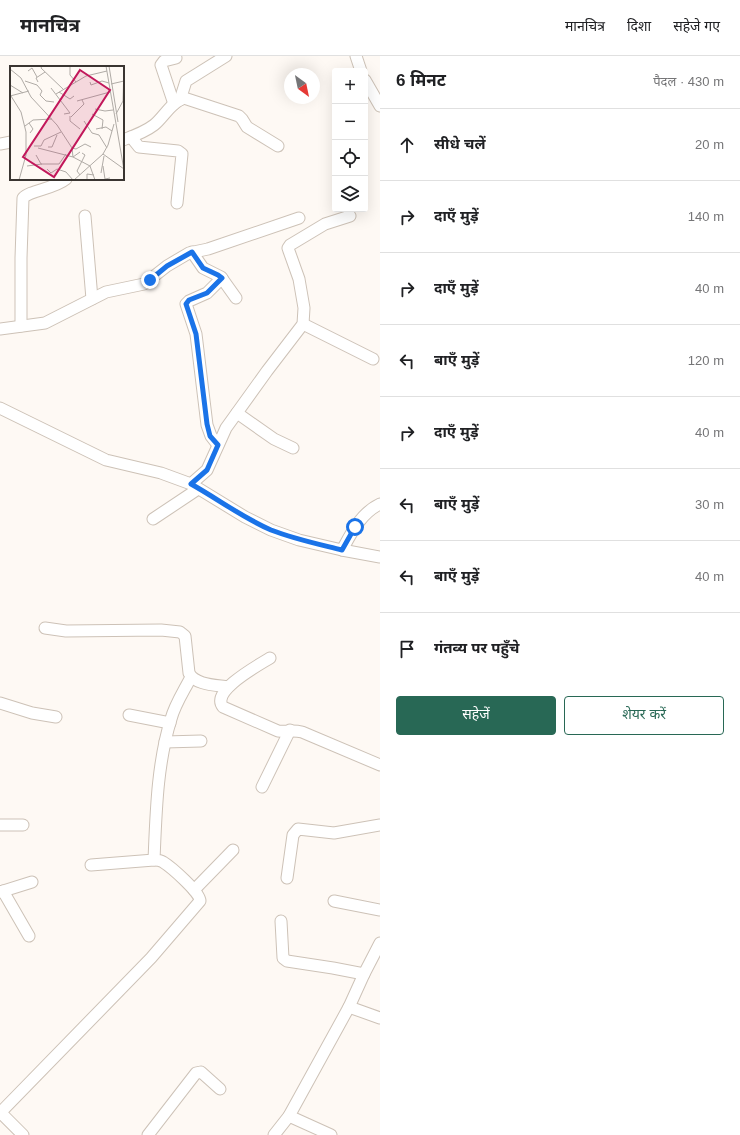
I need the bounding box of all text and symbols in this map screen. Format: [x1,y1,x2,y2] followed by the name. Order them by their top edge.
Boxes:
[20,15,80,36] text: मानचित्र
[565,18,605,34] text: मानचित्र
[627,18,651,34] text: दिशा
[673,18,720,34] text: सहेजे गए
[10,66,124,180] inset map
[284,68,320,104] north arrow
[332,68,368,212] map controls
[332,68,368,104] button: +
[396,71,446,90] text: 6 मिनट
[653,74,724,89] text: पैदल · 430 m
[332,104,368,140] button: −
[396,134,418,156] icon: ahead
[434,135,485,152] text: सीधे चलें
[695,137,724,152] text: 20 m
[332,140,368,176] button: locate
[332,176,368,212] button: layers
[396,206,418,228] icon: right
[434,207,478,224] text: दाएँ मुड़ें
[688,209,724,224] text: 140 m
[141,271,159,289] route end
[396,278,418,300] icon: right
[434,279,478,296] text: दाएँ मुड़ें
[695,281,724,296] text: 40 m
[396,350,418,372] icon: left
[434,351,479,368] text: बाएँ मुड़ें
[688,353,724,368] text: 120 m
[396,422,418,444] icon: right
[434,423,478,440] text: दाएँ मुड़ें
[695,425,724,440] text: 40 m
[396,494,418,516] icon: left
[434,495,479,512] text: बाएँ मुड़ें
[695,497,724,512] text: 30 m
[346,518,364,536] route start
[396,566,418,588] icon: left
[434,567,479,584] text: बाएँ मुड़ें
[695,569,724,584] text: 40 m
[396,638,418,660] icon: arrive
[434,639,519,656] text: गंतव्य पर पहुँचे
[396,696,556,735] button: सहेजें
[564,696,724,735] button: शेयर करें

